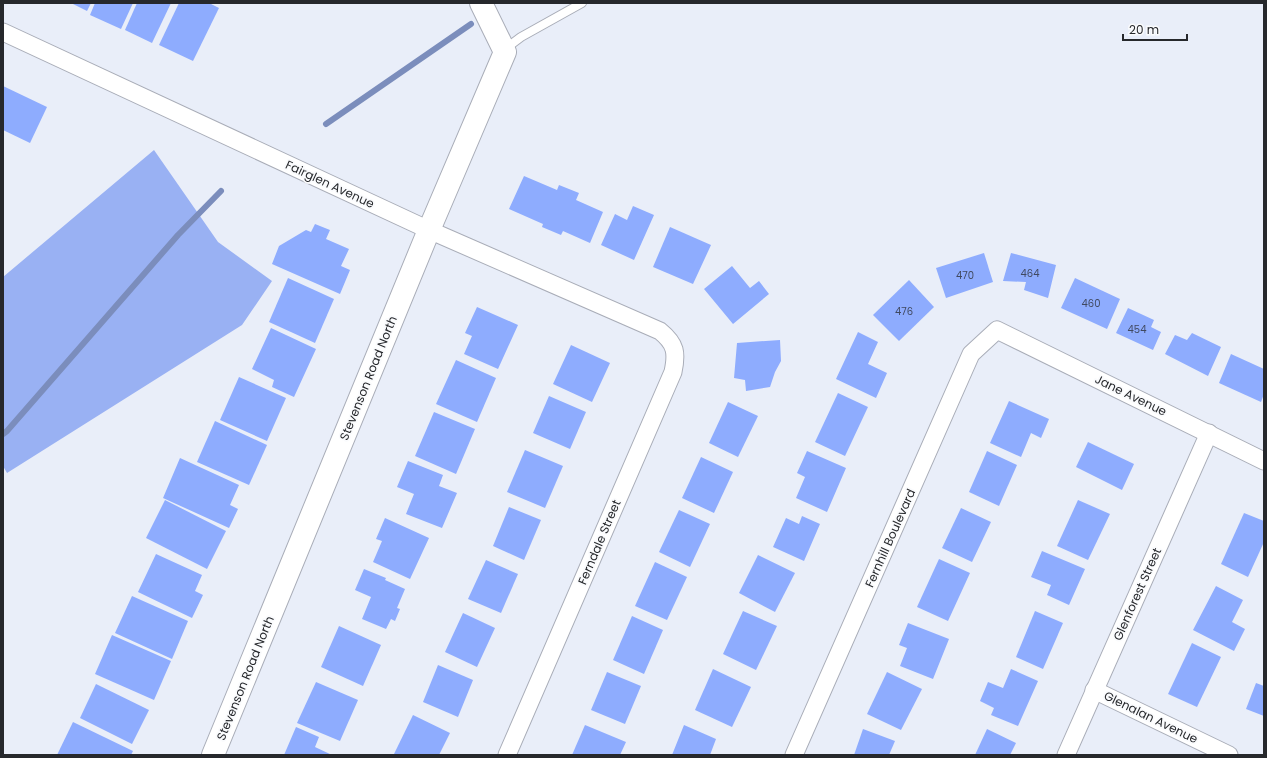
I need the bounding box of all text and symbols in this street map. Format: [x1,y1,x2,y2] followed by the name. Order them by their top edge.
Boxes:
[1123,16,1187,42] scale bar
[1129,21,1159,38] text: 20 m
[283,156,377,212] street label: Fairglen Avenue
[1021,266,1039,281] house number: 464
[956,268,974,283] house number: 470
[1082,296,1100,311] house number: 460
[895,304,913,319] house number: 476
[335,313,401,443] street label: Stevenson Road North
[1128,322,1146,337] house number: 454
[1092,370,1170,420] street label: Jane Avenue
[861,486,919,590] street label: Fernhill Boulevard
[573,497,625,587] street label: Ferndale Street
[1109,545,1165,643] street label: Glenforest Street
[212,613,278,743] street label: Stevenson Road North
[1101,687,1201,747] street label: Glenalan Avenue

